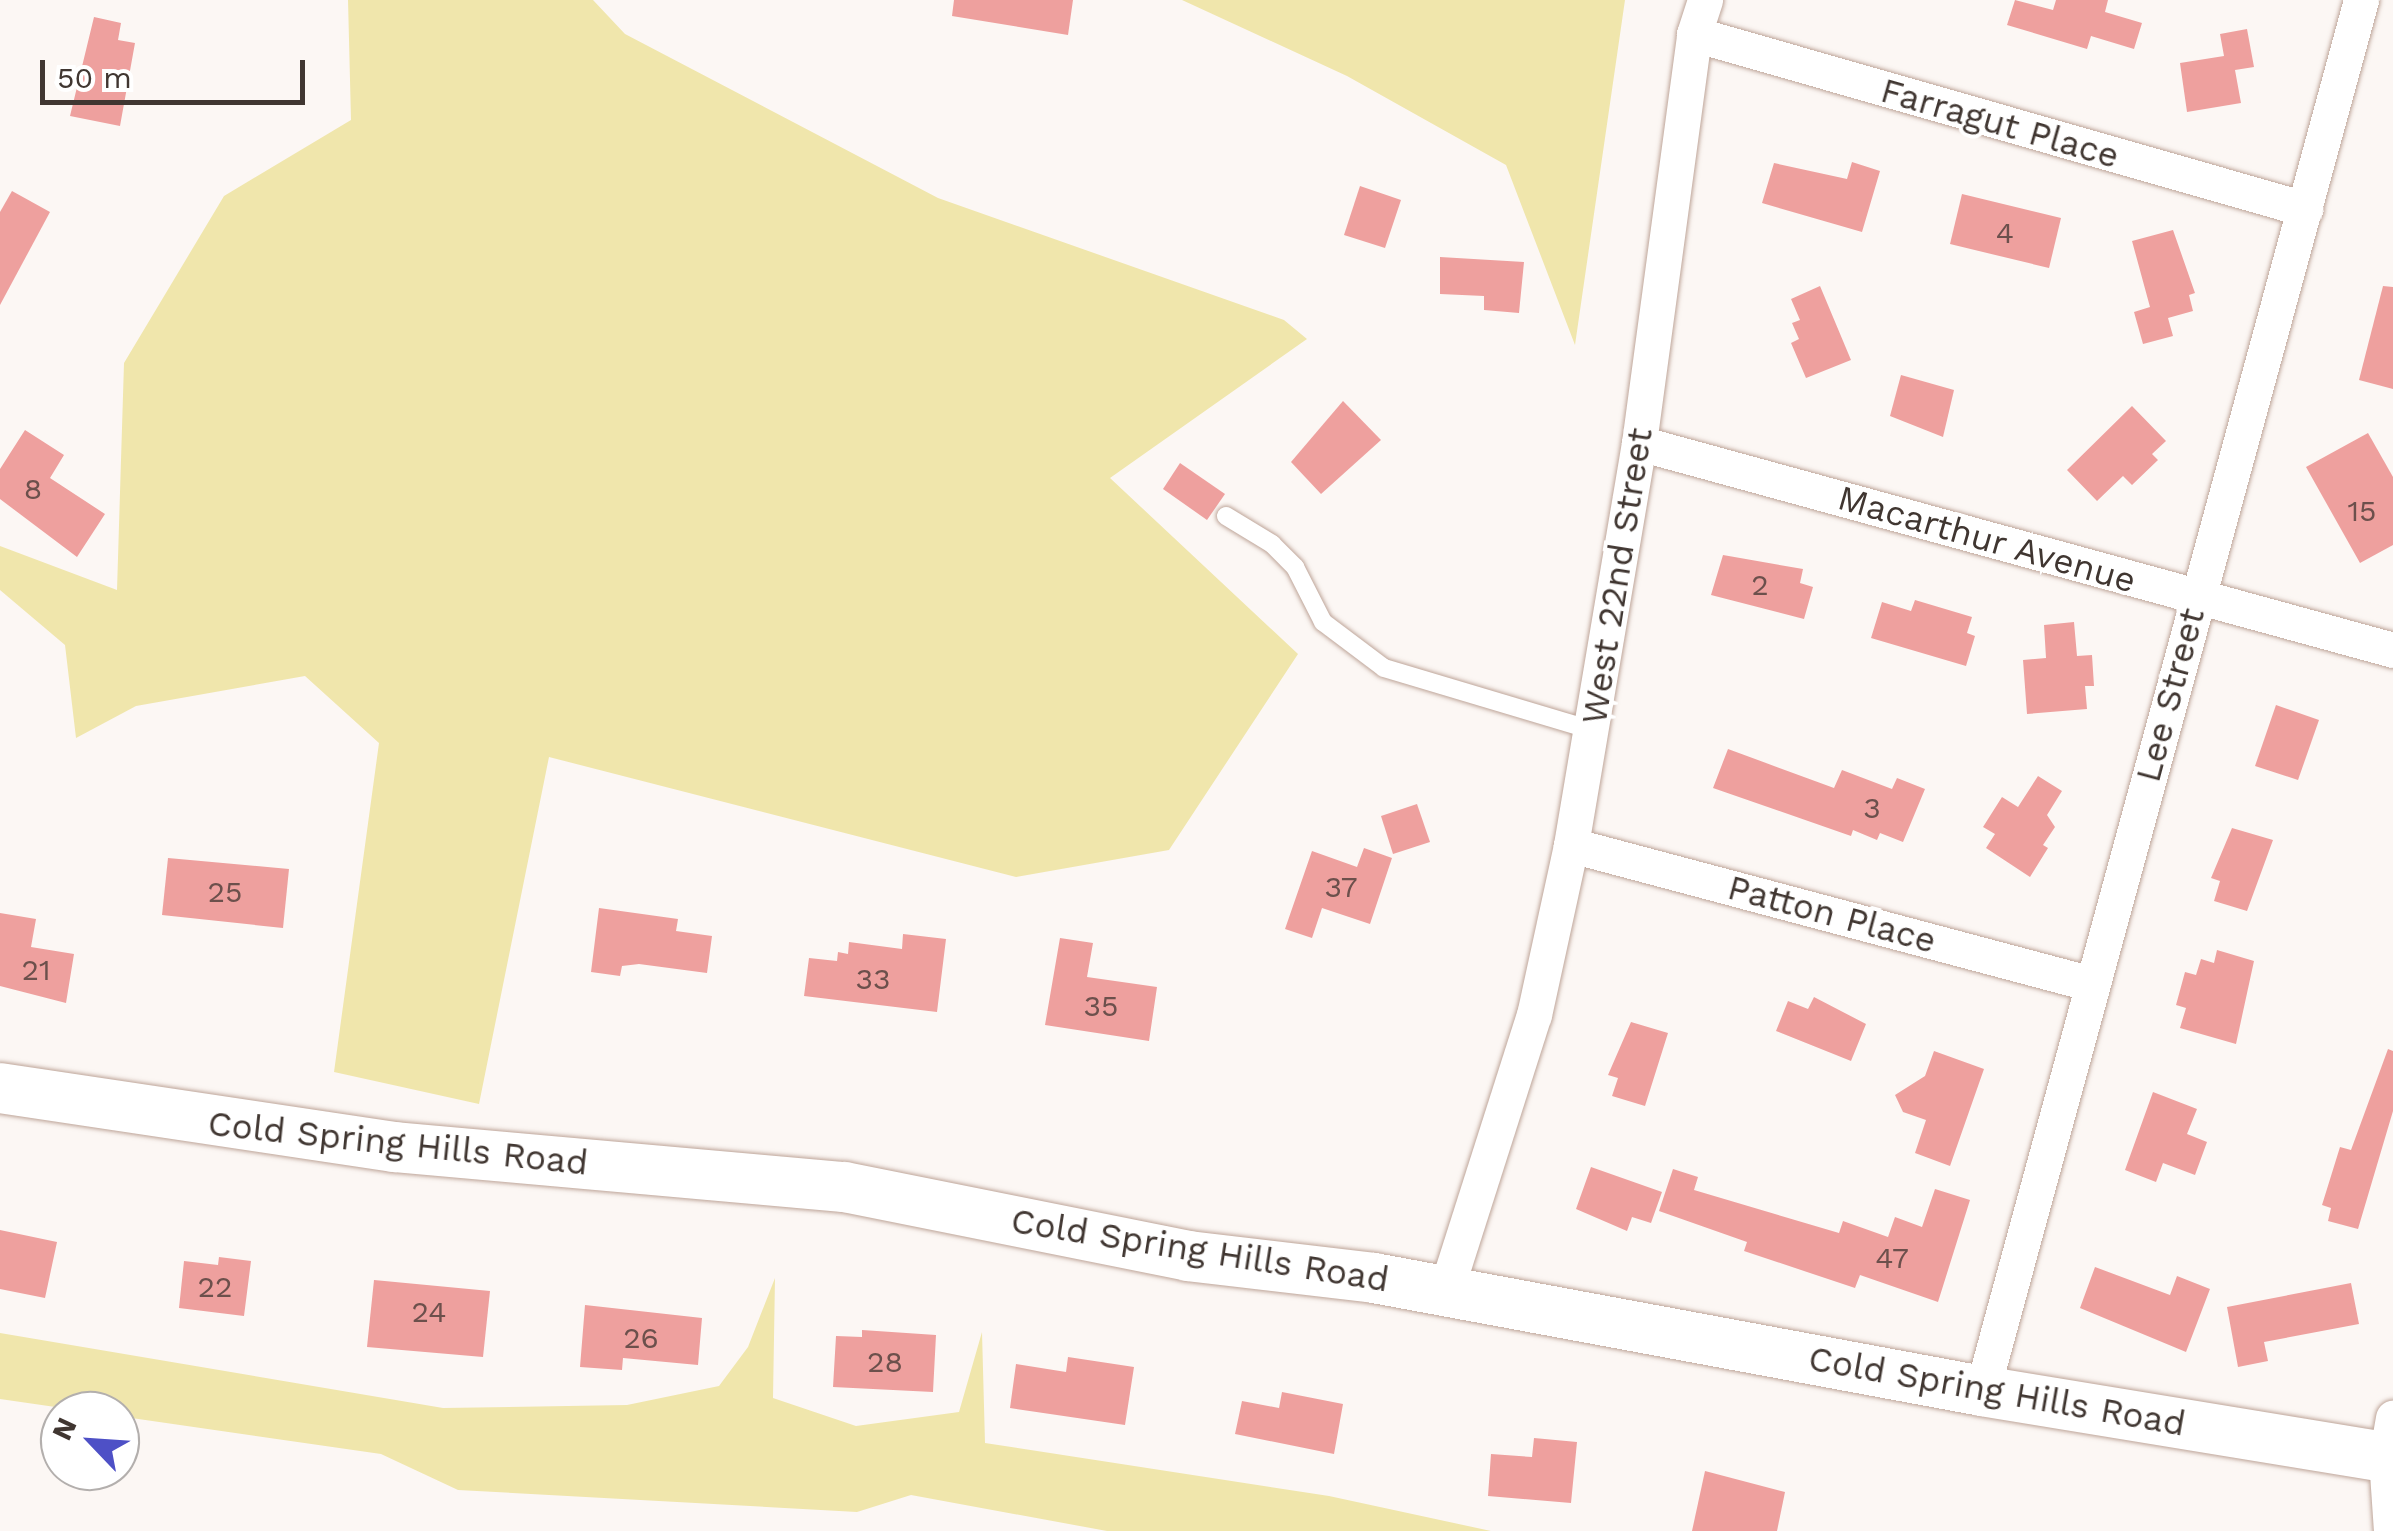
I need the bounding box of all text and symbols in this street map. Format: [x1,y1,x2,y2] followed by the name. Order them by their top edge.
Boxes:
[45,40,310,102] scale bar
[57,60,132,95] text: 50 m
[1876,69,2124,177] street label: Farragut Place
[1996,215,2014,251] house number: 4
[1573,425,1661,727] street label: West 22nd Street
[24,471,42,507] house number: 8
[1832,476,2142,602] street label: Macarthur Avenue
[2347,493,2377,529] house number: 15
[1751,567,1769,603] house number: 2
[2127,604,2213,786] street label: Lee Street
[1863,790,1881,826] house number: 3
[1723,866,1941,962] street label: Patton Place
[1324,869,1358,905] house number: 37
[208,874,242,910] house number: 25
[21,952,51,988] house number: 21
[856,961,890,997] house number: 33
[1084,988,1118,1024] house number: 35
[206,1102,590,1184] street label: Cold Spring Hills Road
[1008,1199,1392,1301] street label: Cold Spring Hills Road
[1875,1240,1909,1276] house number: 47
[198,1269,232,1305] house number: 22
[412,1294,446,1330] house number: 24
[623,1320,659,1356] house number: 26
[1805,1337,2189,1445] street label: Cold Spring Hills Road
[867,1344,903,1380] house number: 28
[40,1391,140,1491] north arrow
[45,1413,84,1445] text: N

